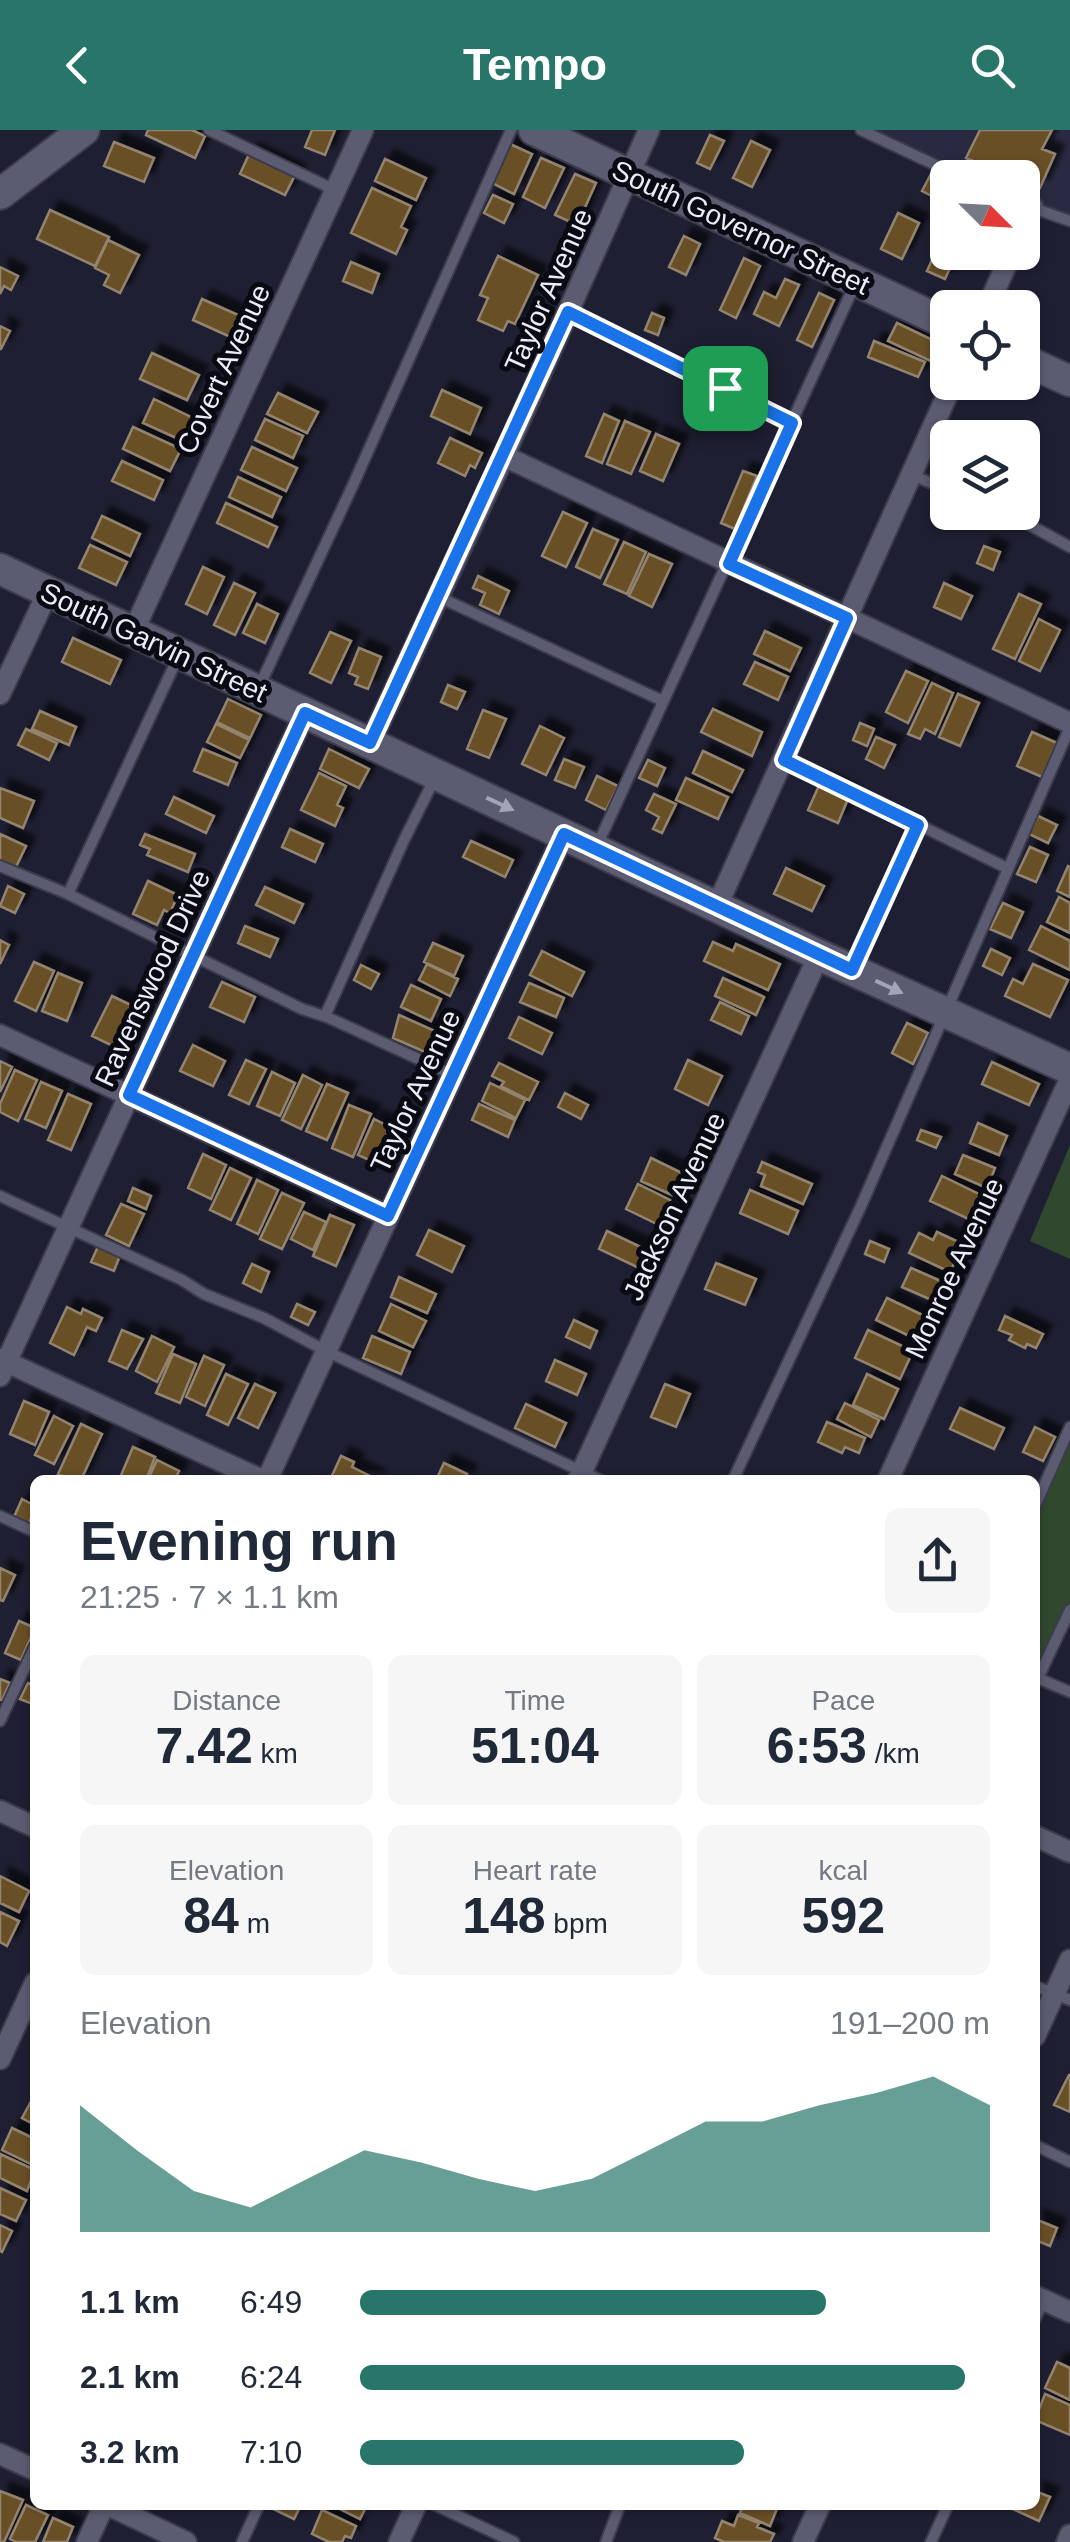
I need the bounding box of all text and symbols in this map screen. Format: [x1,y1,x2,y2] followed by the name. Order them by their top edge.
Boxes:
[50,38,105,93] icon: back
[965,38,1020,93] icon: search
[463,39,607,90] text: Tempo
[607,154,874,301] street label: South Governor Street
[930,160,1040,270] north arrow
[930,160,1040,530] map controls
[499,204,598,377] street label: Taylor Avenue
[171,280,276,459] street label: Covert Avenue
[930,290,1040,400] button: locate
[683,346,768,431] pin
[698,361,753,416] icon: arrive
[930,420,1040,530] button: layers
[36,576,272,709] street label: South Garvin Street
[486,796,515,813] one-way arrow
[89,865,216,1091] street label: Ravenswood Drive
[875,979,904,996] one-way arrow
[364,1005,467,1177] street label: Taylor Avenue
[617,1107,731,1305] street label: Jackson Avenue
[899,1173,1010,1363] street label: Monroe Avenue
[885,1508,990,1613] button: share
[80,1510,398,1572] text: Evening run
[80,1579,339,1615] text: 21:25 · 7 × 1.1 km
[172,1685,281,1716] text: Distance
[504,1685,566,1716] text: Time
[811,1685,875,1716] text: Pace
[155,1718,253,1774] text: 7.42
[471,1718,599,1774] text: 51:04
[767,1718,867,1774] text: 6:53
[253,1738,298,1769] text: km
[867,1738,920,1769] text: /km
[169,1855,284,1886] text: Elevation
[473,1855,597,1886] text: Heart rate
[818,1855,868,1886] text: kcal
[183,1888,239,1944] text: 84
[462,1888,546,1944] text: 148
[802,1888,885,1944] text: 592
[239,1908,270,1939] text: m
[546,1908,608,1939] text: bpm
[80,2005,212,2041] text: Elevation
[830,2005,990,2041] text: 191–200 m
[80,2284,180,2320] text: 1.1 km
[240,2284,302,2320] text: 6:49
[80,2359,180,2395] text: 2.1 km
[240,2359,302,2395] text: 6:24
[80,2434,180,2470] text: 3.2 km
[240,2434,302,2470] text: 7:10

